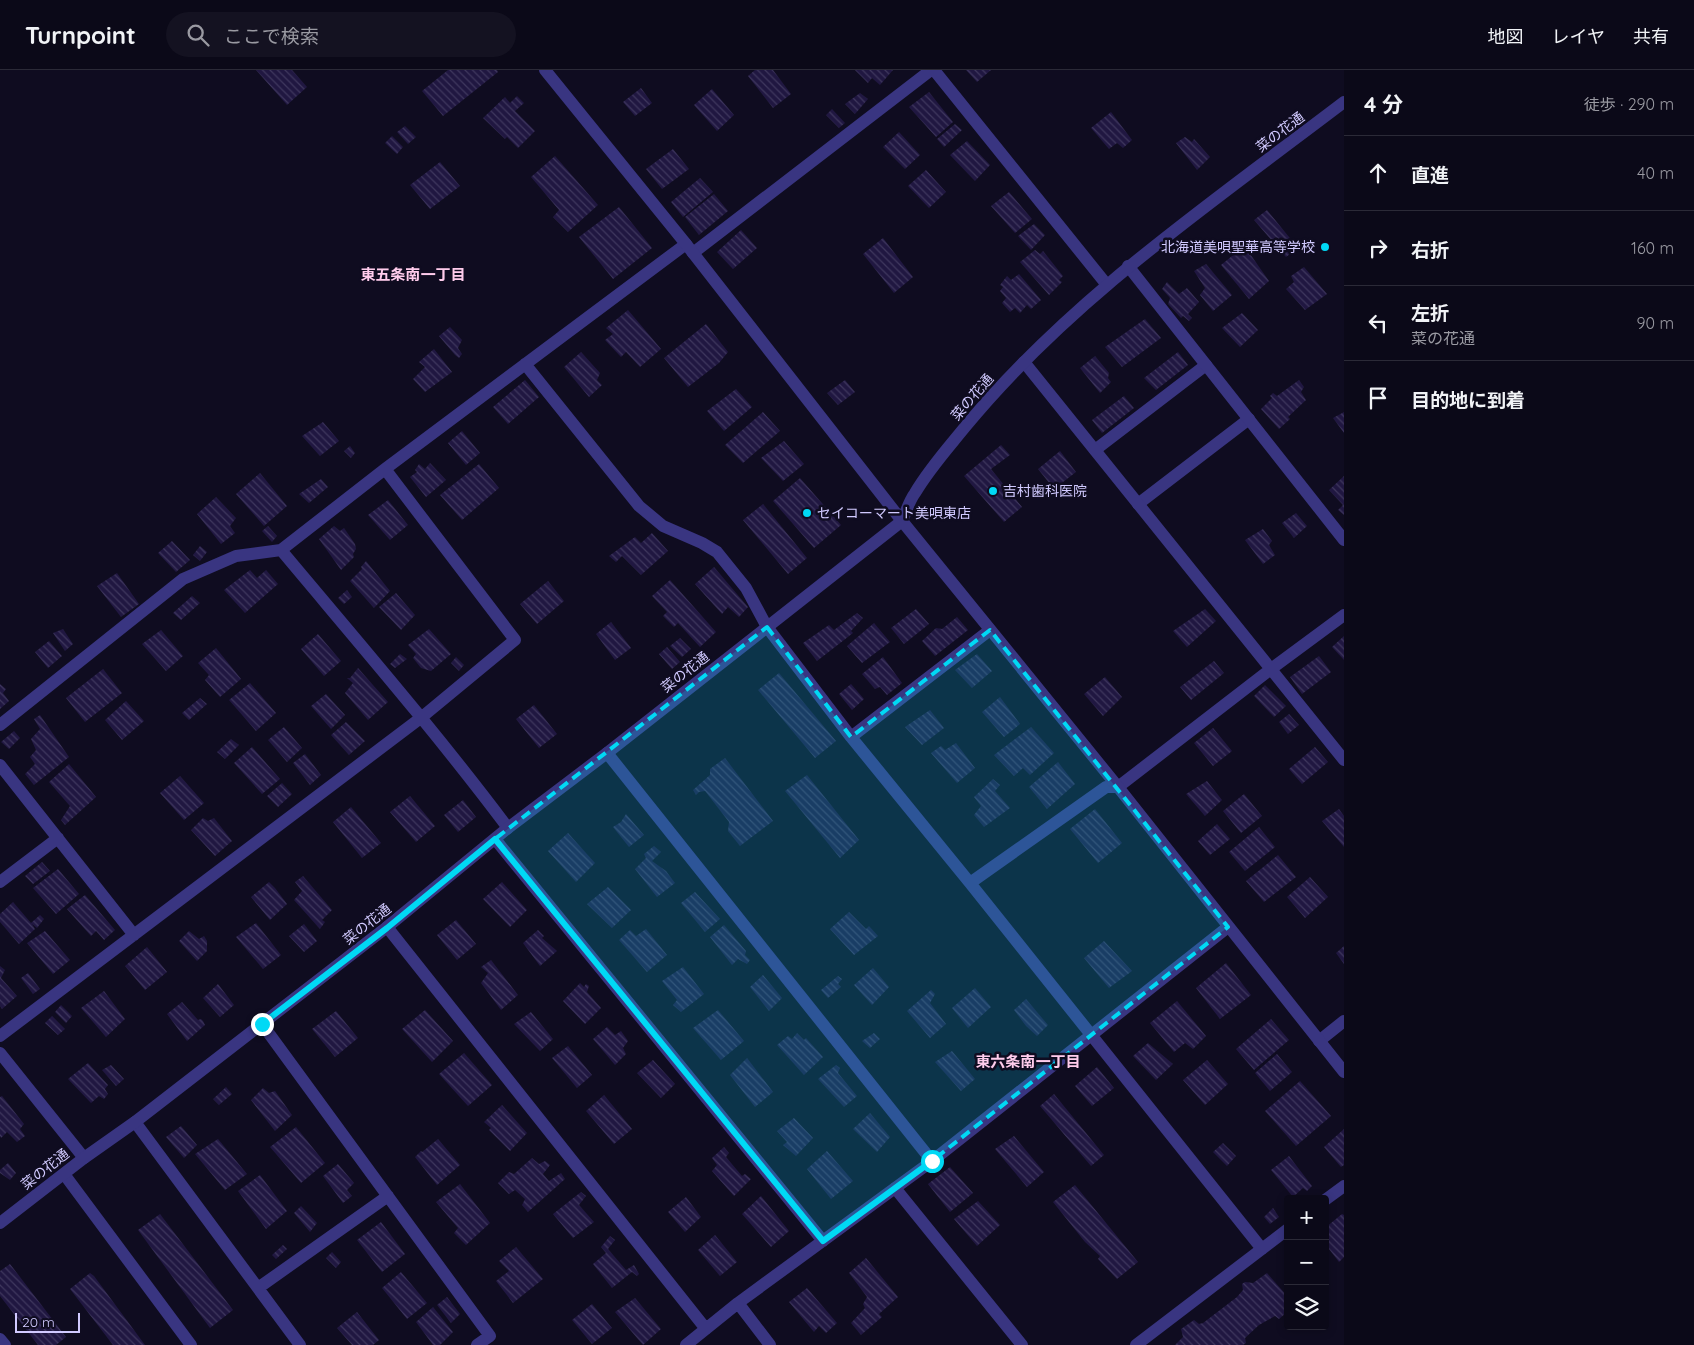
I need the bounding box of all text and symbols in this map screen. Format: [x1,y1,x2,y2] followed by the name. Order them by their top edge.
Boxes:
[166,12,516,57] search box
[25,20,136,50] text: Turnpoint
[184,21,212,49] icon: search
[224,24,319,48] text: ここで検索
[1488,25,1524,48] text: 地図
[1552,25,1605,48] text: レイヤ
[1633,25,1669,48] text: 共有
[1364,91,1403,117] text: 4 分
[1584,94,1674,114] text: 徒歩 · 290 m
[1252,108,1308,156] street label: 菜の花通
[1364,159,1392,187] icon: ahead
[1411,163,1449,187] text: 直進
[1637,163,1674,183] text: 40 m
[1364,234,1392,262] icon: right
[1161,238,1315,256] place label: 北海道美唄聖華高等学校
[1411,238,1449,262] text: 右折
[1631,238,1674,258] text: 160 m
[1319,241,1331,253] marker: 北海道美唄聖華高等学校
[360,265,466,284] district label: 東五条南一丁目
[1411,301,1449,325] text: 左折
[1364,309,1392,337] icon: left
[1637,313,1674,333] text: 90 m
[1411,328,1475,348] text: 菜の花通
[947,370,997,424] street label: 菜の花通
[1364,384,1392,412] icon: arrive
[1411,388,1525,412] text: 目的地に到着
[1003,482,1087,500] place label: 吉村歯科医院
[987,485,999,497] marker: 吉村歯科医院
[817,504,971,522] place label: セイコーマート美唄東店
[801,507,813,519] marker: セイコーマート美唄東店
[657,648,713,696] street label: 菜の花通
[339,900,395,948] street label: 菜の花通
[251,1013,274,1036] route end
[975,1052,1081,1071] district label: 東六条南一丁目
[17,1145,73,1193] street label: 菜の花通
[921,1150,944,1173] route start
[1284,1195,1329,1330] map controls
[1284,1195,1329,1240] button: +
[1284,1240,1329,1285] button: −
[1284,1285,1329,1330] button: layers
[15,1310,80,1333] scale bar
[22,1313,55,1331] text: 20 m

